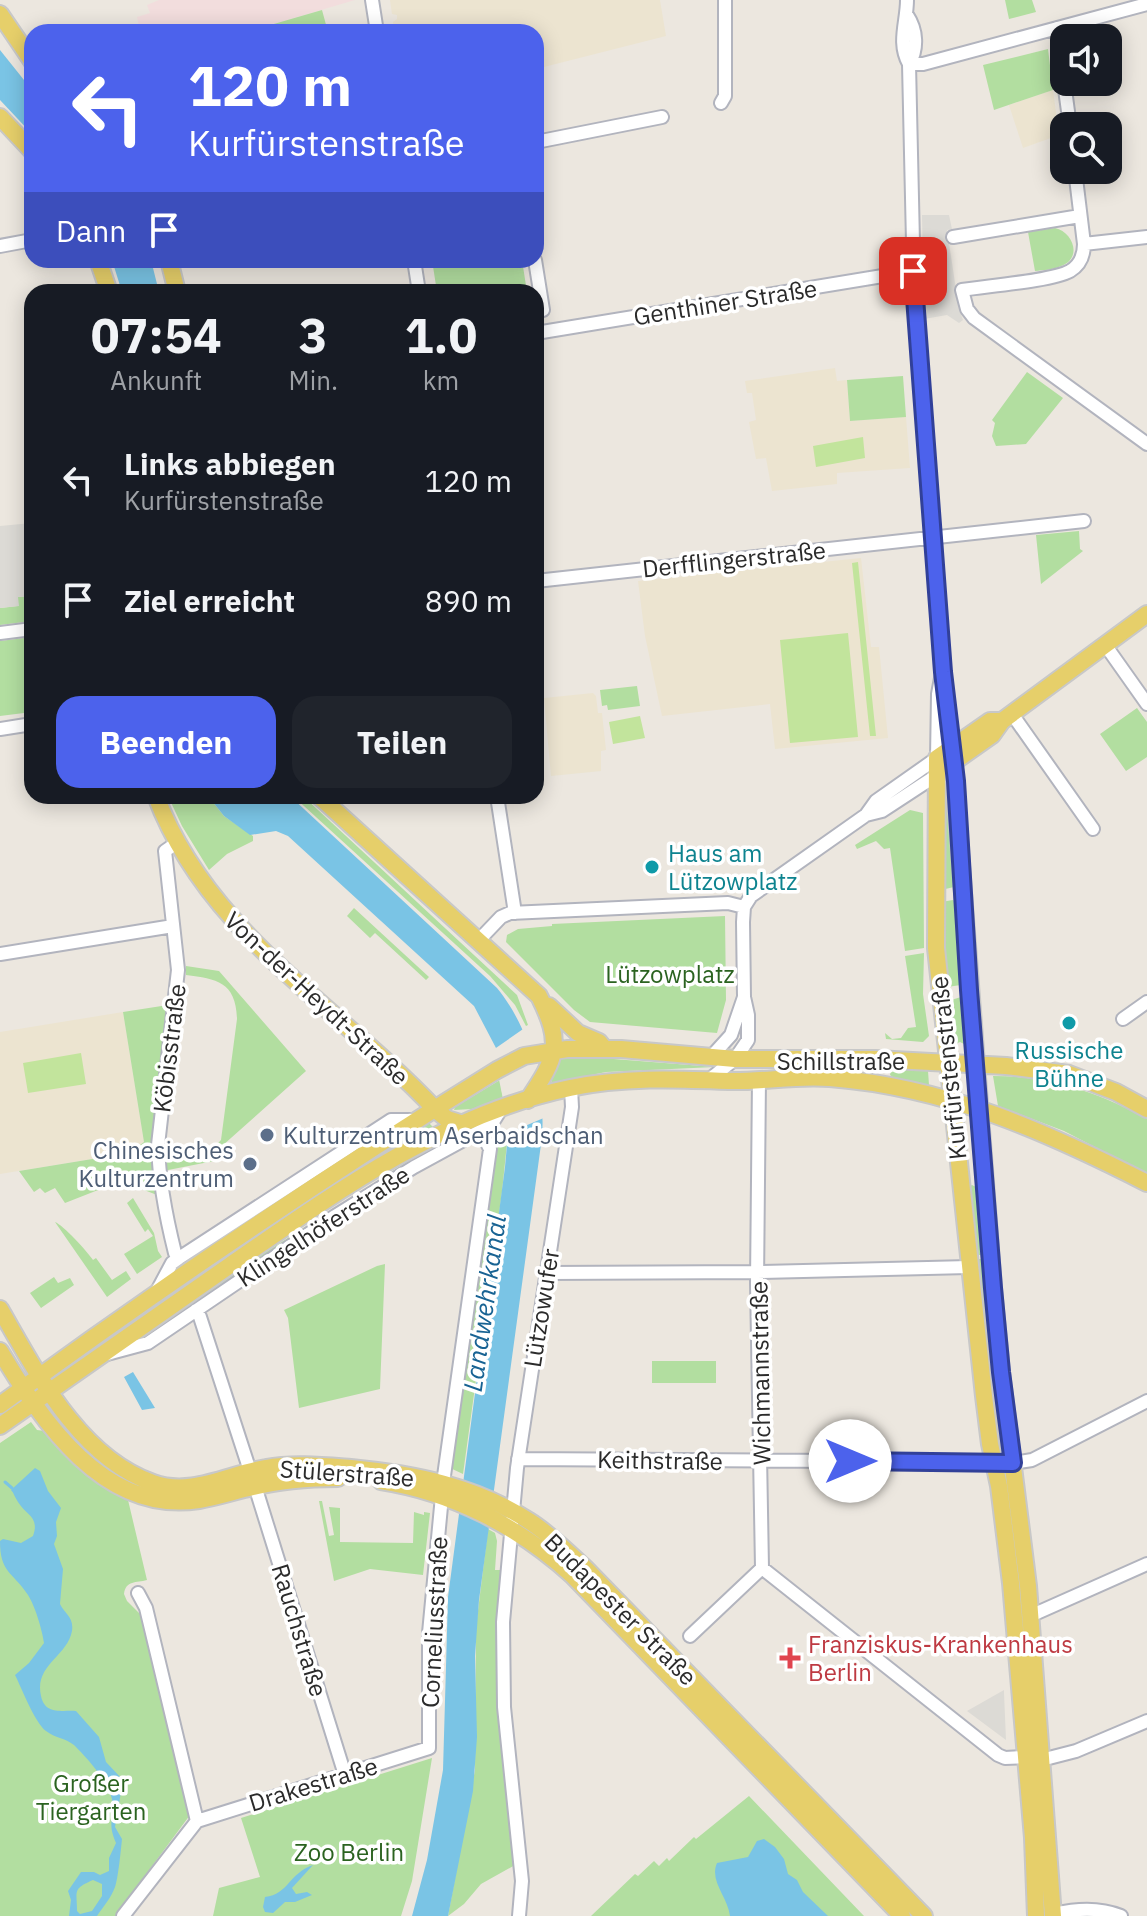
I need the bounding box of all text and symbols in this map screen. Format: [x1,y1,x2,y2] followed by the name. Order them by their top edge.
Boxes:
[1050,24,1122,184] map controls
[1050,24,1122,96] button: sound
[188,49,352,121] text: 120 m
[56,56,160,160] icon: left
[1050,112,1122,184] button: search
[188,119,465,166] text: Kurfürstenstraße
[142,208,186,252] icon: arrive
[56,211,126,250] text: Dann
[879,237,947,305] pin
[891,249,935,293] icon: arrive
[631,272,819,332] street label: Genthiner Straße
[91,304,222,366] text: 07:54
[299,304,328,366] text: 3
[405,304,477,366] text: 1.0
[110,363,202,397] text: Ankunft
[289,363,338,397] text: Min.
[423,363,459,397] text: km
[124,444,336,483] text: Links abbiegen
[56,458,100,502] icon: left
[425,461,512,500] text: 120 m
[124,483,324,517] text: Kurfürstenstraße
[641,533,827,585] street label: Derfflingerstraße
[56,578,100,622] icon: arrive
[124,581,295,620] text: Ziel erreicht
[425,581,512,620] text: 890 m
[56,696,276,788] button: Beenden
[292,696,512,788] button: Teilen
[668,837,797,897] place label: Haus am Lützowplatz
[643,858,661,876] marker: Haus am Lützowplatz
[218,904,416,1092] street label: Von-der-Heydt-Straße
[605,958,735,990] park label: Lützowplatz
[922,975,974,1161] street label: Kurfürstenstraße
[145,982,193,1114] street label: Köbisstraße
[1060,1014,1078,1032] marker: Russische Bühne
[1015,1034,1123,1094] place label: Russische Bühne
[777,1045,905,1077] street label: Schillstraße
[283,1119,604,1151] place label: Kulturzentrum Aserbaidschan
[258,1126,276,1144] marker: Kulturzentrum Aserbaidschan
[79,1134,234,1194] place label: Chinesisches Kulturzentrum
[241,1155,259,1173] marker: Chinesisches Kulturzentrum
[230,1158,416,1294] street label: Klingelhöferstraße
[455,1212,513,1394] water label: Landwehrkanal
[516,1246,566,1370] street label: Lützowufer
[742,1281,778,1465] street label: Wichmannstraße
[808,1419,892,1503] position arrow
[597,1443,723,1477] street label: Keithstraße
[279,1452,415,1494] street label: Stülerstraße
[538,1526,704,1692] street label: Budapester Straße
[414,1535,454,1709] street label: Corneliusstraße
[265,1560,335,1700] street label: Rauchstraße
[808,1628,1073,1688] place label: Franziskus-Krankenhaus Berlin
[779,1647,801,1669] marker: Franziskus-Krankenhaus Berlin
[245,1749,381,1819] street label: Drakestraße
[36,1767,146,1827] park label: Großer Tiergarten
[294,1836,404,1868] park label: Zoo Berlin

